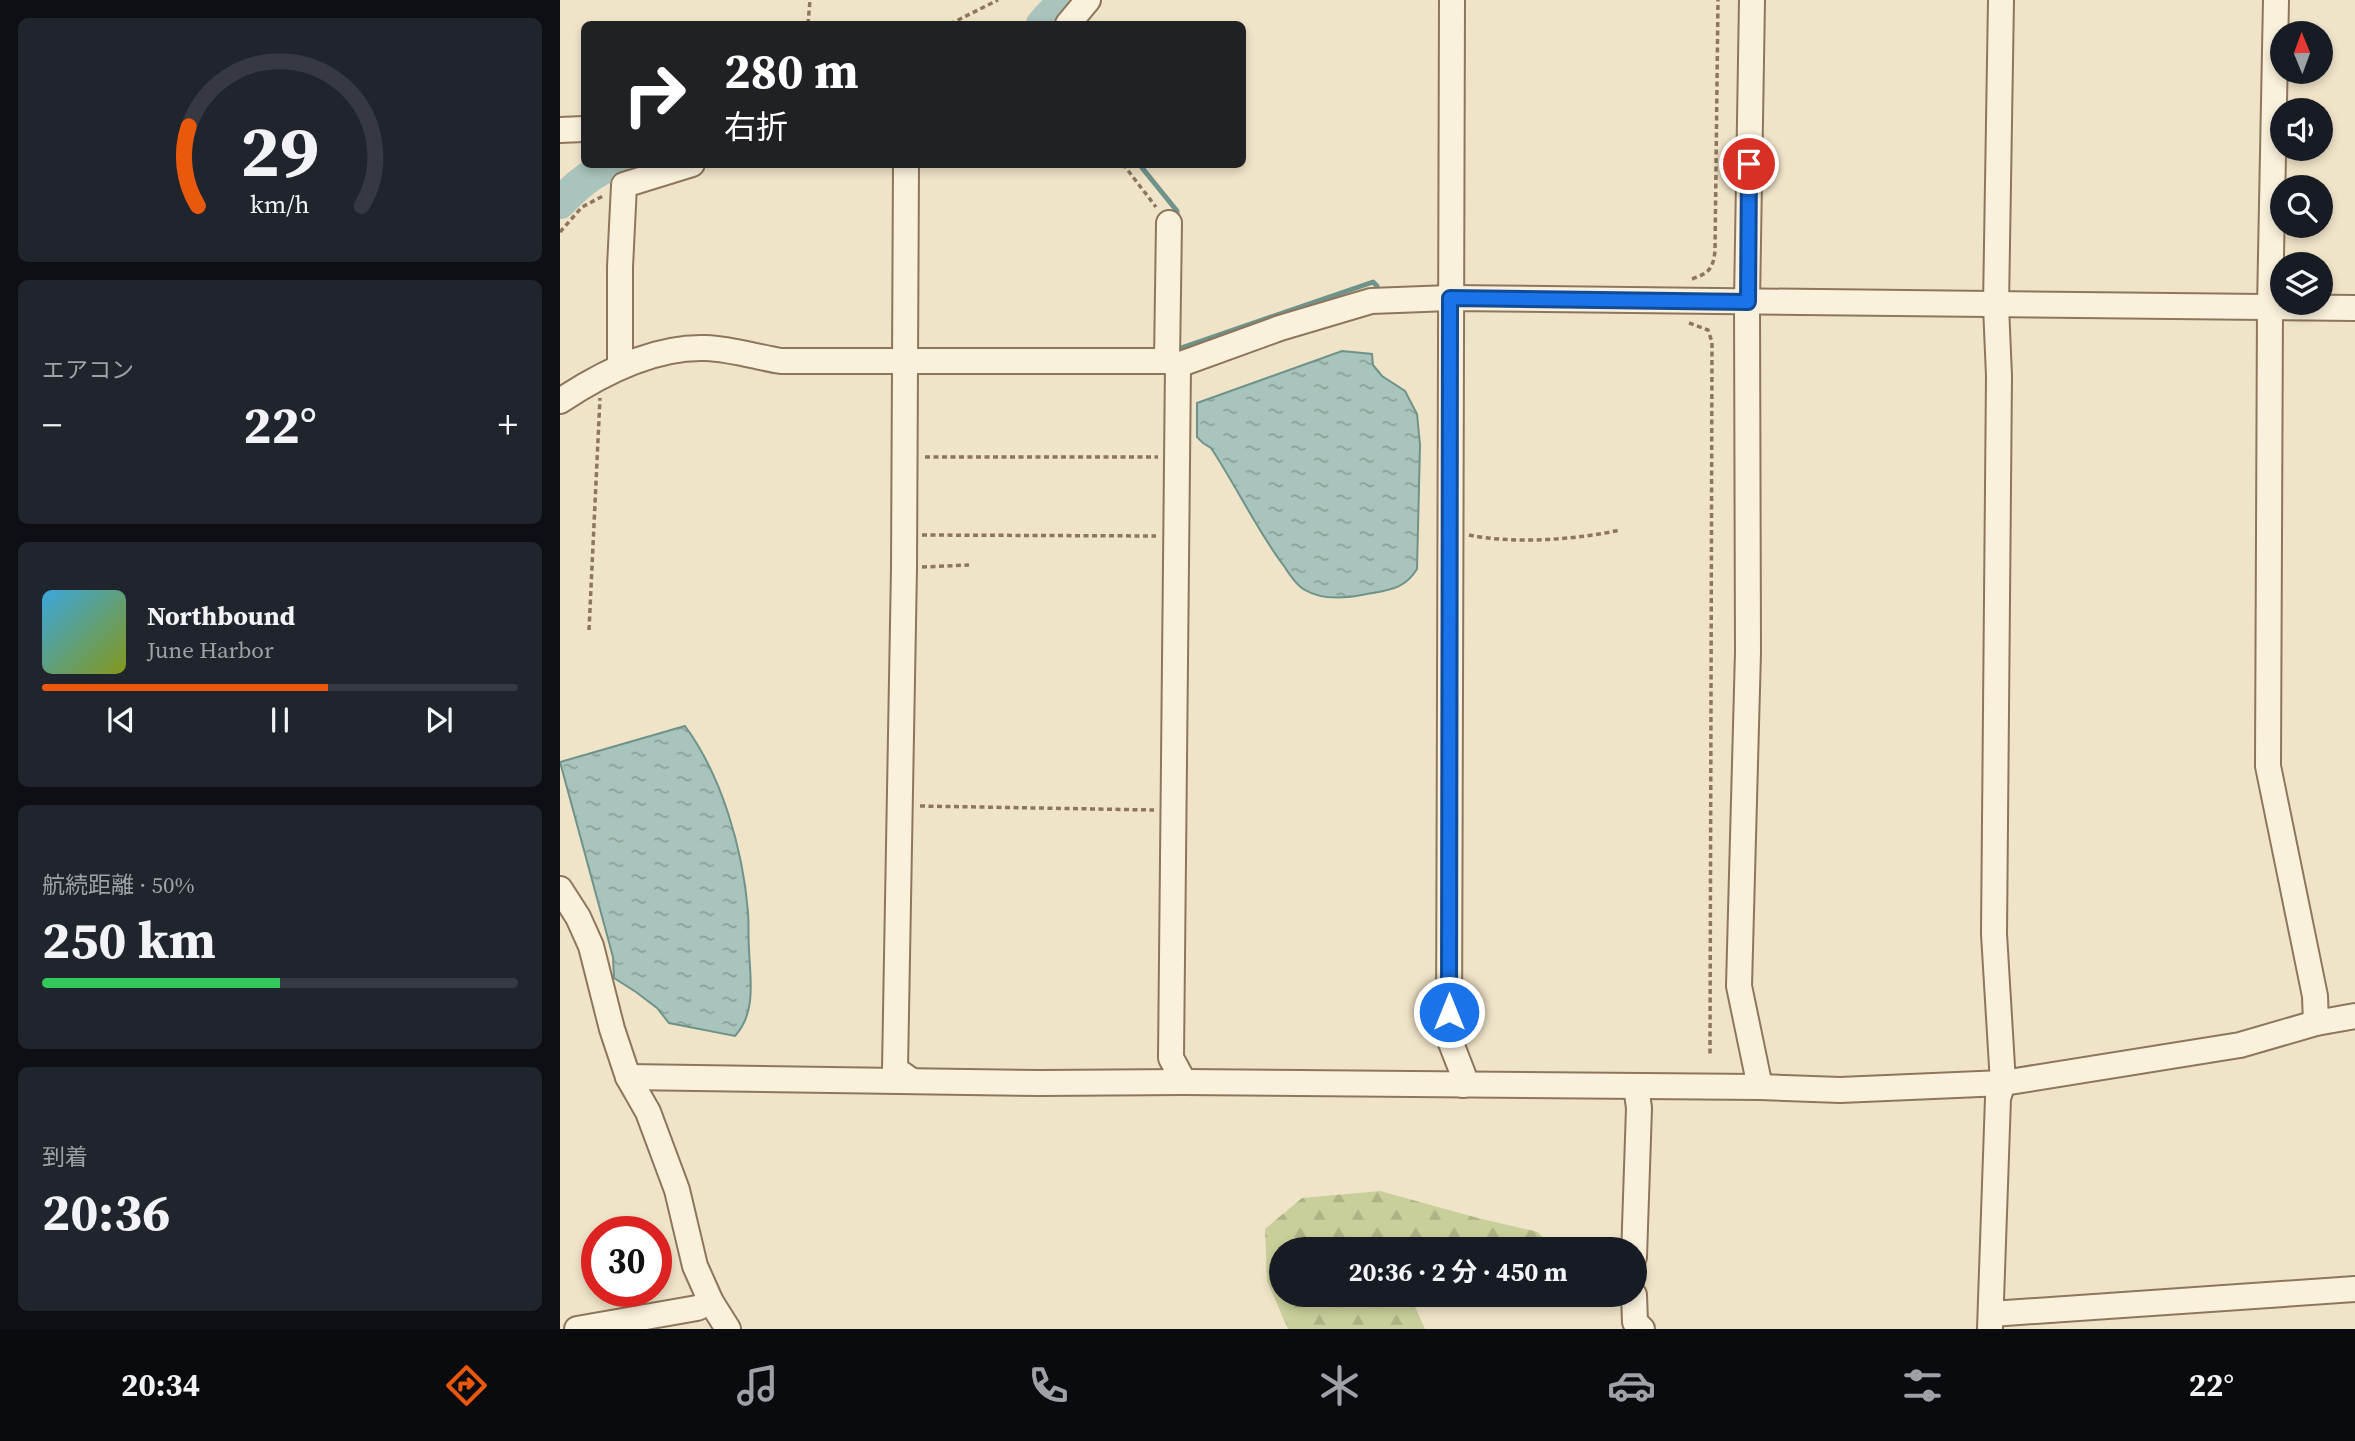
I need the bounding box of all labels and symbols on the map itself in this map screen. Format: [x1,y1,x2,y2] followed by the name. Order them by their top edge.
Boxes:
[2270,21,2333,84] north arrow
[1719,134,1779,194] pin
[1412,975,1486,1049] position arrow
[581,1216,672,1307] speed limit sign: 30

